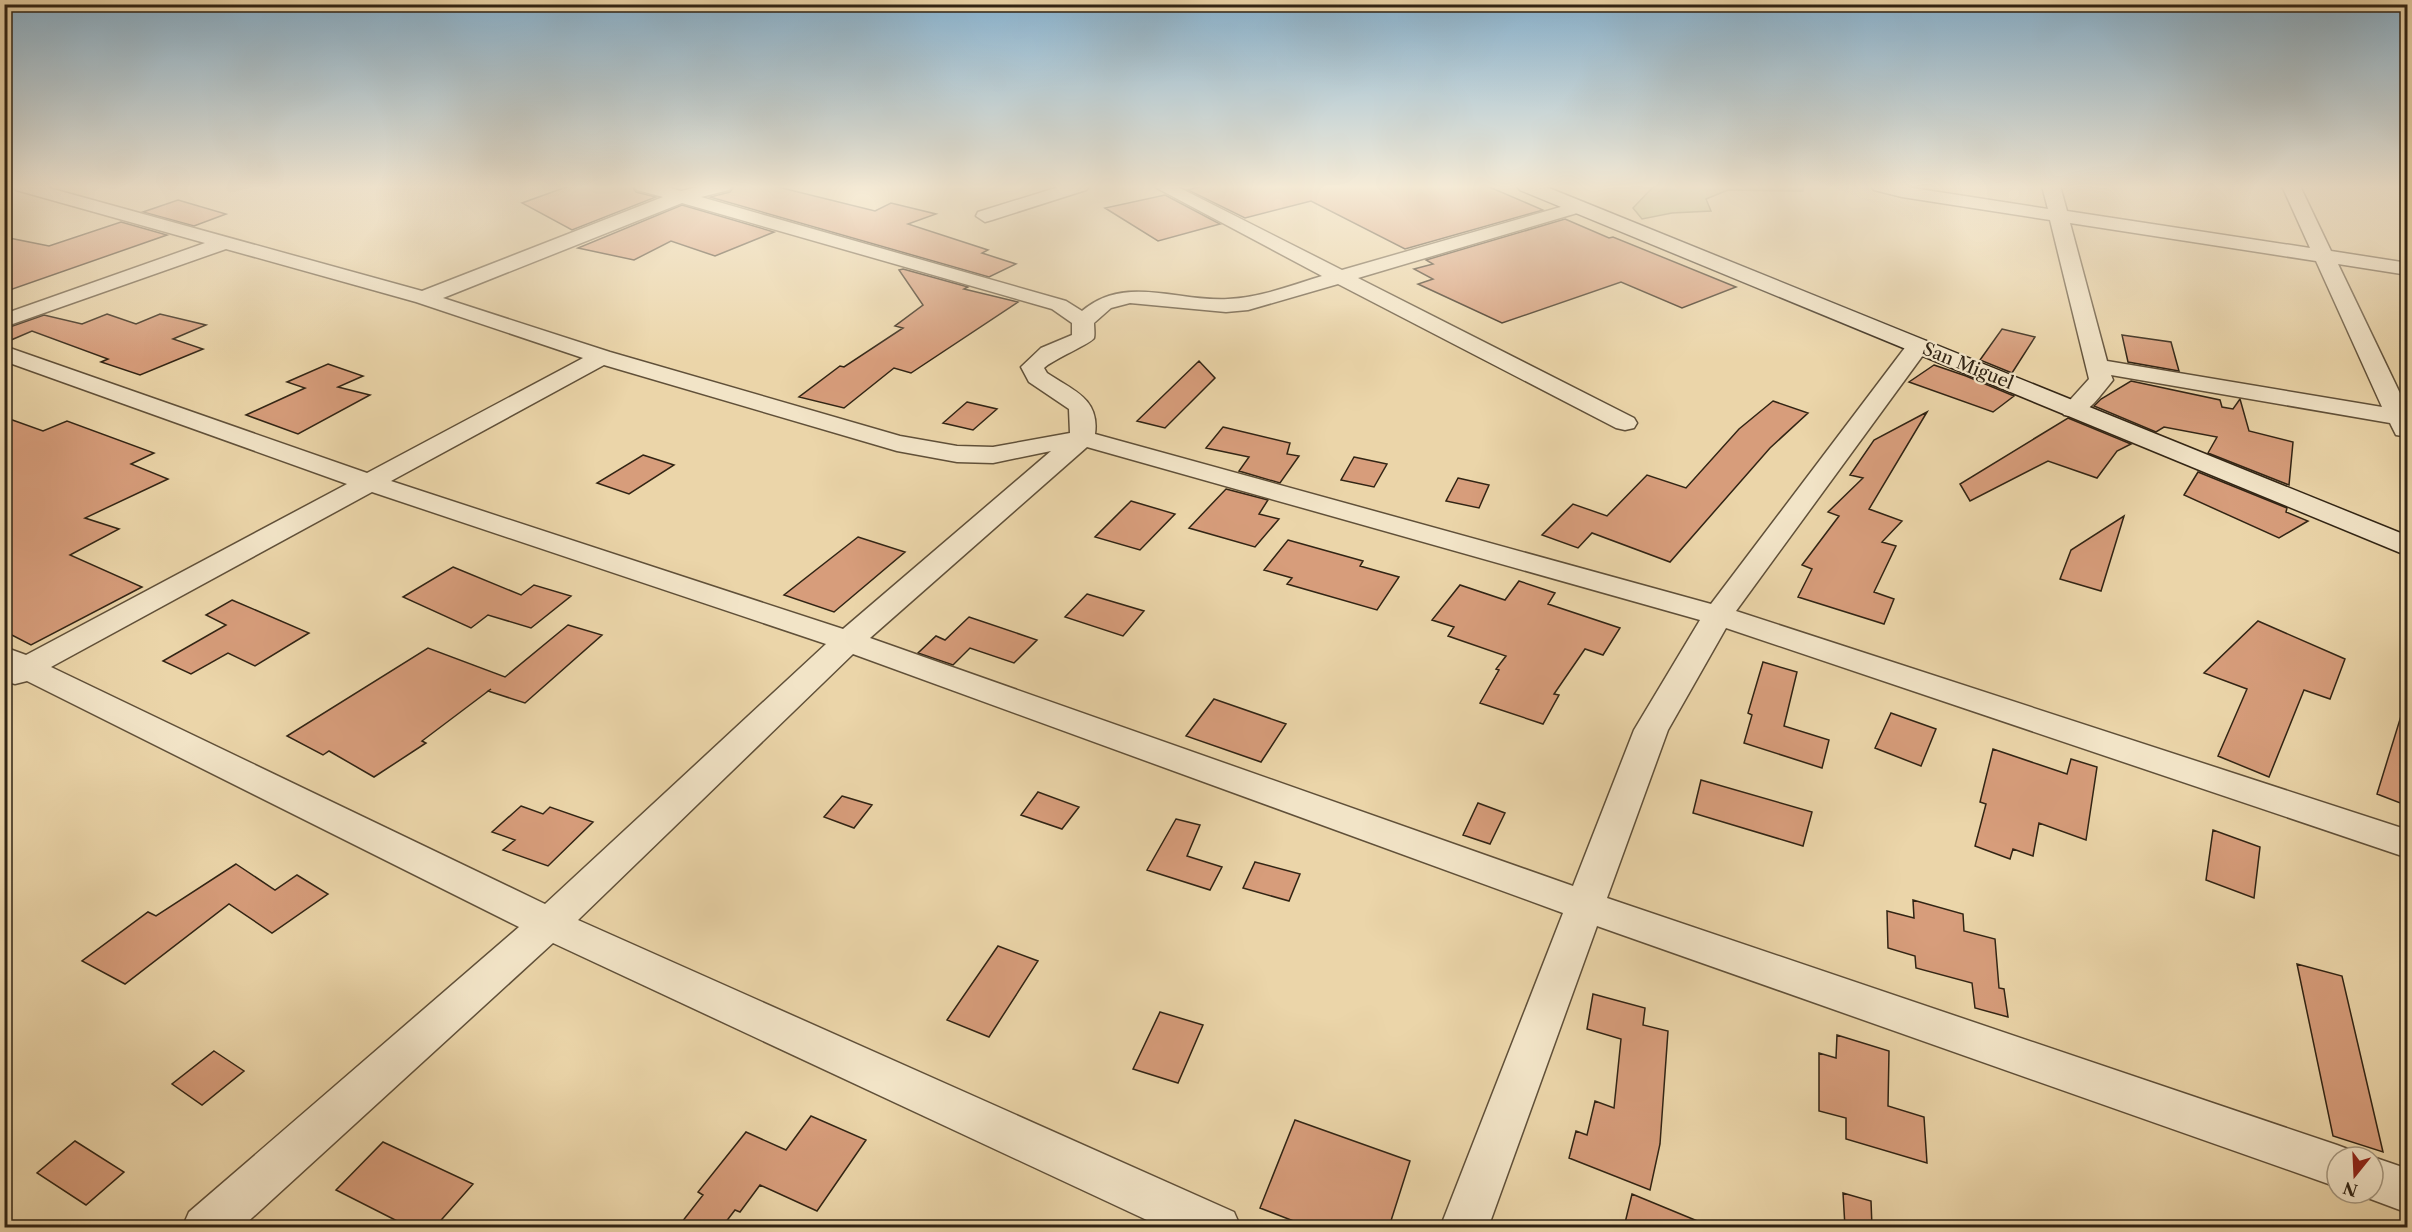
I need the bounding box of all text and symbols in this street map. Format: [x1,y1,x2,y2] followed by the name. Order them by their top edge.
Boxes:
[1919,338,2017,394] street label: San Miguel
[2325,1145,2385,1205] north arrow
[2341,1178,2360,1201] text: N

